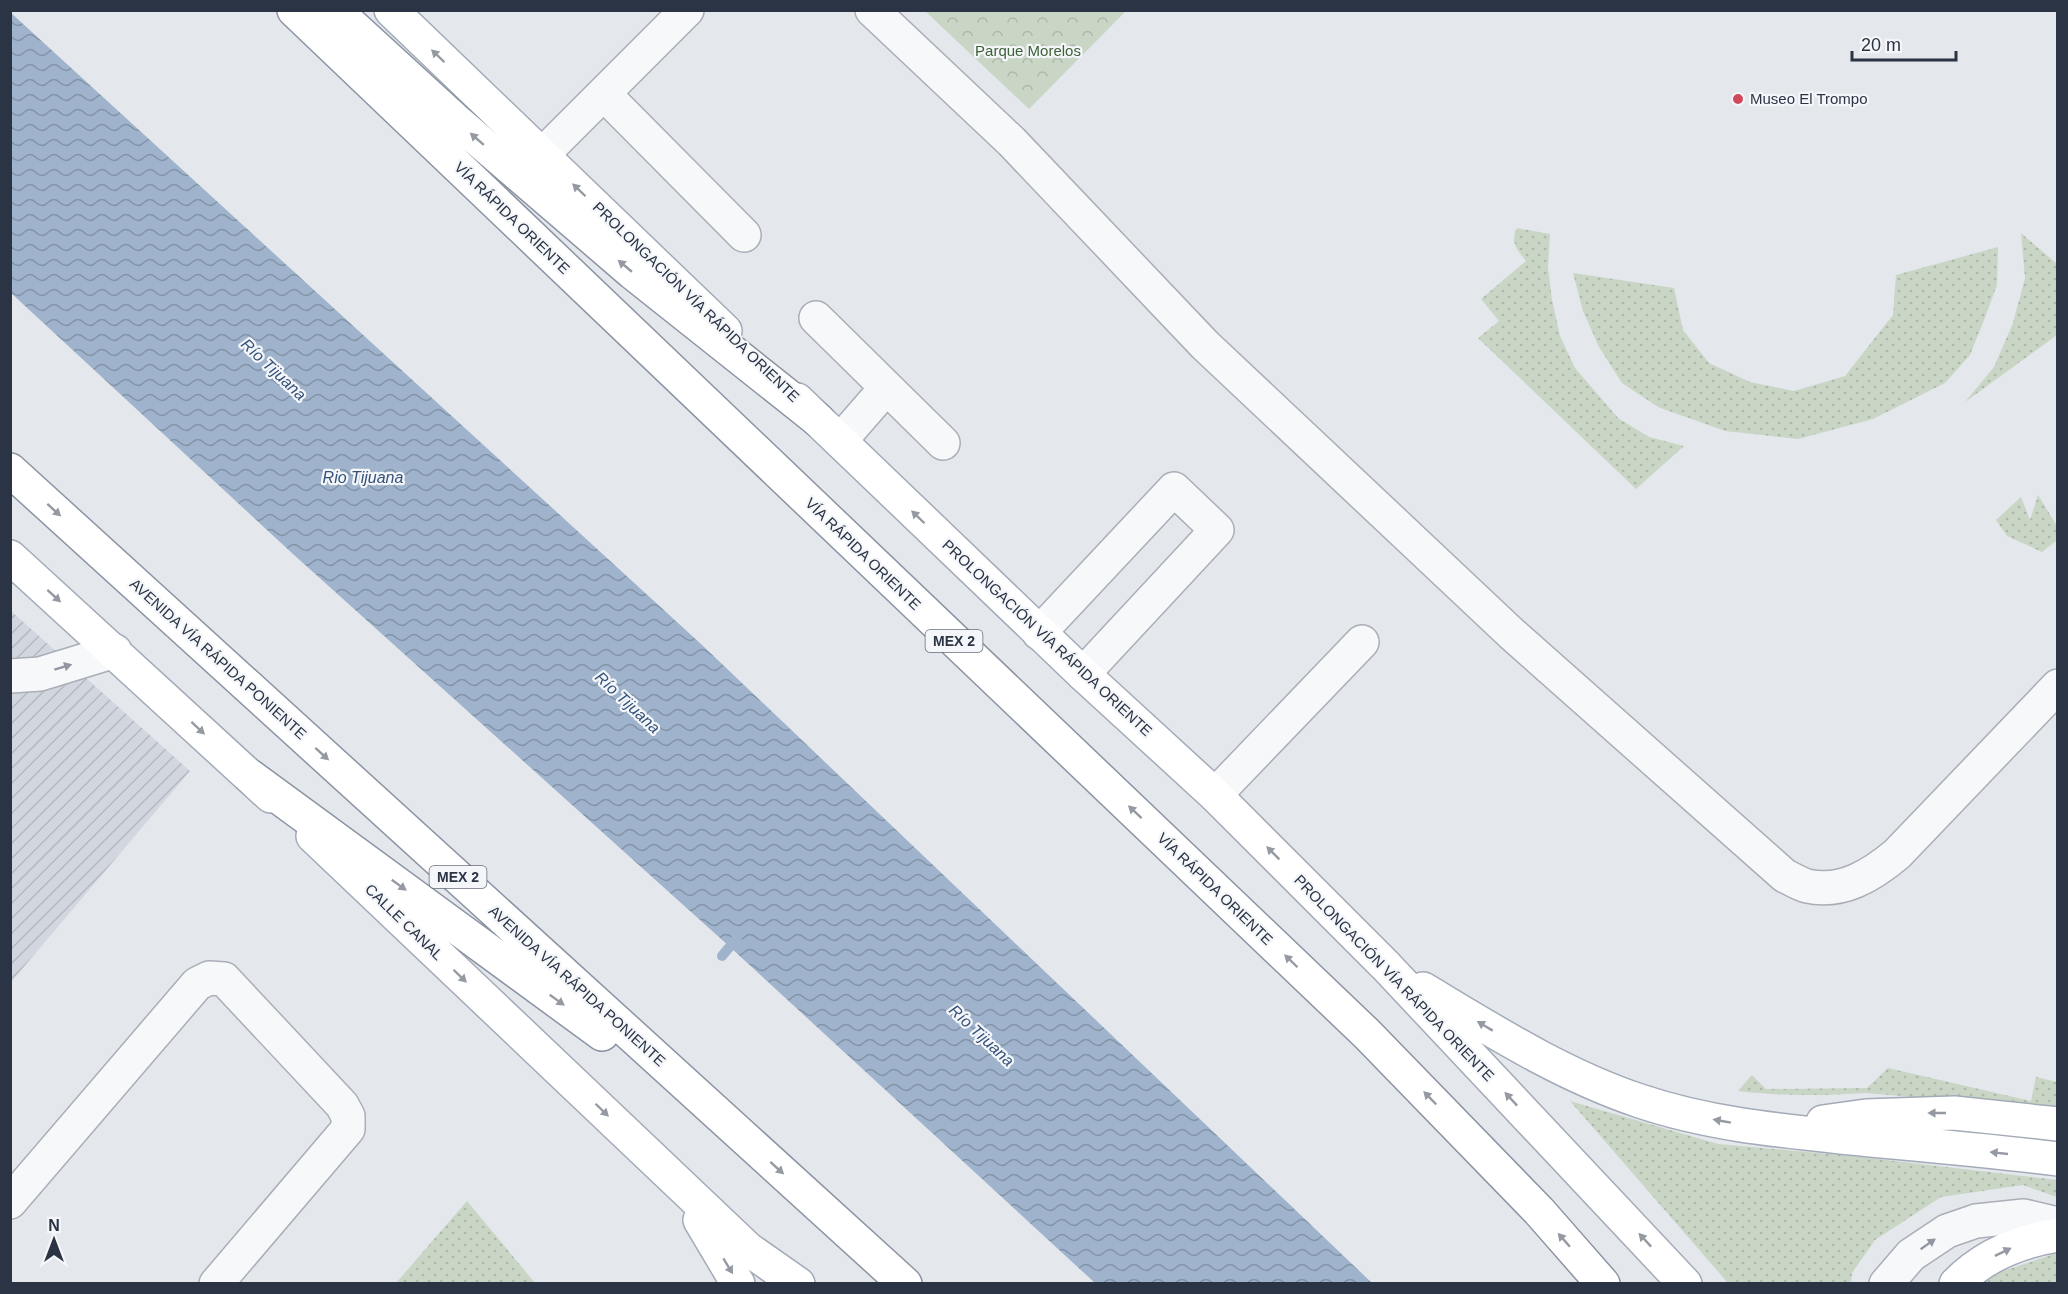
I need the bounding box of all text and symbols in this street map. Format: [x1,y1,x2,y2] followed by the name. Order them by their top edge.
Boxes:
[1852,24,1956,62] scale bar
[1861,35,1901,55] text: 20 m
[975,42,1081,59] park label: Parque Morelos
[432,49,446,63] one-way arrow
[1750,90,1868,107] place label: Museo El Trompo
[1731,92,1745,106] marker: Museo El Trompo
[470,133,485,146] one-way arrow
[451,158,573,277] street label: VÍA RÁPIDA ORIENTE
[573,184,587,198] one-way arrow
[590,198,803,405] street label: PROLONGACIÓN VÍA RÁPIDA ORIENTE
[618,260,633,273] one-way arrow
[238,335,309,404] water label: Río Tijuana
[323,469,403,486] water label: Rio Tijuana
[802,494,924,613] street label: VÍA RÁPIDA ORIENTE
[46,503,61,516] one-way arrow
[911,510,926,524] one-way arrow
[939,536,1156,739] street label: PROLONGACIÓN VÍA RÁPIDA ORIENTE
[127,575,310,742] street label: AVENIDA VÍA RÁPIDA PONIENTE
[46,589,61,602] one-way arrow
[926,630,982,652] road number: MEX 2
[54,662,72,671] one-way arrow
[592,668,663,737] water label: Río Tijuana
[190,721,205,734] one-way arrow
[314,747,329,760] one-way arrow
[1127,805,1142,819] one-way arrow
[1154,829,1276,948] street label: VÍA RÁPIDA ORIENTE
[1267,847,1281,861] one-way arrow
[430,866,486,888] road number: MEX 2
[1291,871,1498,1084] street label: PROLONGACIÓN VÍA RÁPIDA ORIENTE
[391,879,407,891] one-way arrow
[362,880,447,963] street label: CALLE CANAL
[486,902,669,1069] street label: AVENIDA VÍA RÁPIDA PONIENTE
[1284,954,1299,968] one-way arrow
[453,968,467,982] one-way arrow
[549,994,564,1006] one-way arrow
[946,1001,1017,1070] water label: Río Tijuana
[1477,1020,1493,1031] one-way arrow
[1504,1091,1518,1106] one-way arrow
[1423,1092,1437,1106] one-way arrow
[594,1103,609,1117] one-way arrow
[1927,1108,1946,1118] one-way arrow
[1713,1117,1732,1126] one-way arrow
[1990,1148,2009,1158] one-way arrow
[769,1161,784,1174] one-way arrow
[24,1210,84,1270] north arrow
[48,1217,60,1234] text: N
[1557,1232,1571,1247] one-way arrow
[1638,1233,1652,1248] one-way arrow
[1920,1238,1936,1250] one-way arrow
[1994,1247,2012,1257] one-way arrow
[723,1258,734,1274] one-way arrow

